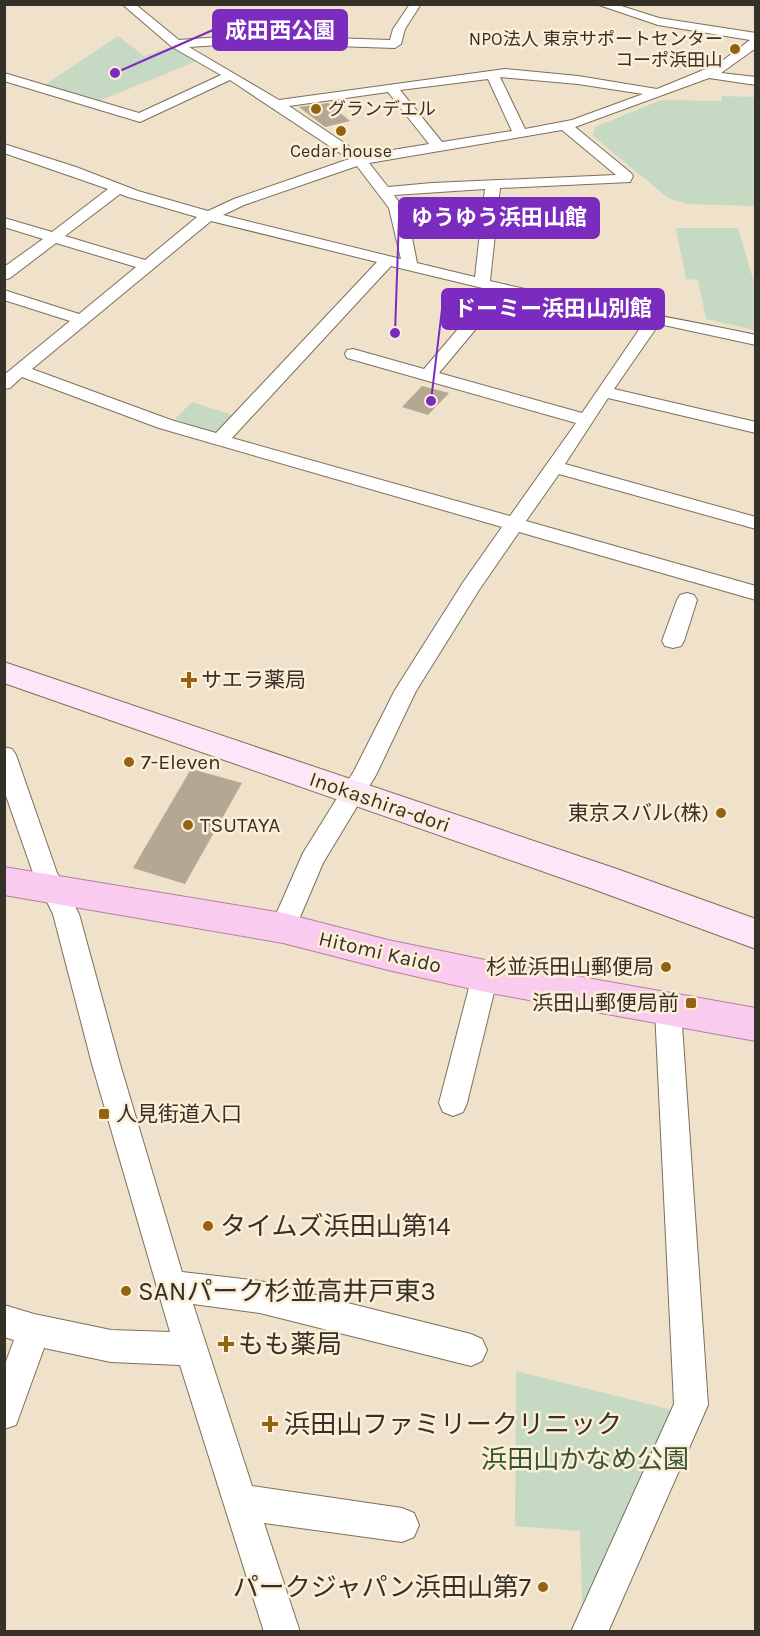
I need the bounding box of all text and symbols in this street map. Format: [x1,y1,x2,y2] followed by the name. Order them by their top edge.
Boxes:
[213,10,347,50] callout: 成田西公園
[225,18,335,44] text: 成田西公園
[469,28,723,71] place label: NPO法人 東京サポートセンター コーポ浜田山
[728,42,742,56] marker: NPO法人 東京サポートセンター コーポ浜田山
[328,98,436,120] place label: グランデエル
[309,102,323,116] marker: グランデエル
[334,124,348,138] marker: Cedar house
[290,140,392,162] place label: Cedar house
[399,198,599,238] callout: ゆうゆう浜田山館
[411,205,587,231] text: ゆうゆう浜田山館
[442,289,664,329] callout: ドーミー浜田山別館
[454,296,652,322] text: ドーミー浜田山別館
[201,668,306,692] place label: サエラ薬局
[182,673,196,687] marker: サエラ薬局
[141,750,221,774] place label: 7-Eleven
[122,755,136,769] marker: 7-Eleven
[306,767,454,837] street label: Inokashira-dori
[568,801,709,825] place label: 東京スバル(株)
[714,806,728,820] marker: 東京スバル(株)
[200,813,280,837] place label: TSUTAYA
[181,818,195,832] marker: TSUTAYA
[316,926,444,978] street label: Hitomi Kaido
[486,955,654,979] place label: 杉並浜田山郵便局
[659,960,673,974] marker: 杉並浜田山郵便局
[532,991,679,1015] place label: 浜田山郵便局前
[684,996,698,1010] marker: 浜田山郵便局前
[116,1102,242,1126] place label: 人見街道入口
[97,1107,111,1121] marker: 人見街道入口
[220,1211,451,1242] place label: タイムズ浜田山第14
[201,1219,215,1233] marker: タイムズ浜田山第14
[138,1276,436,1307] place label: SANパーク杉並高井戸東3
[119,1284,133,1298] marker: SANパーク杉並高井戸東3
[238,1329,342,1360] place label: もも薬局
[219,1337,233,1351] marker: もも薬局
[284,1409,622,1440] place label: 浜田山ファミリークリニック
[261,1415,279,1433] marker: 浜田山ファミリークリニック
[481,1444,689,1475] park label: 浜田山かなめ公園
[233,1572,531,1603] place label: パークジャパン浜田山第7
[536,1580,550,1594] marker: パークジャパン浜田山第7

